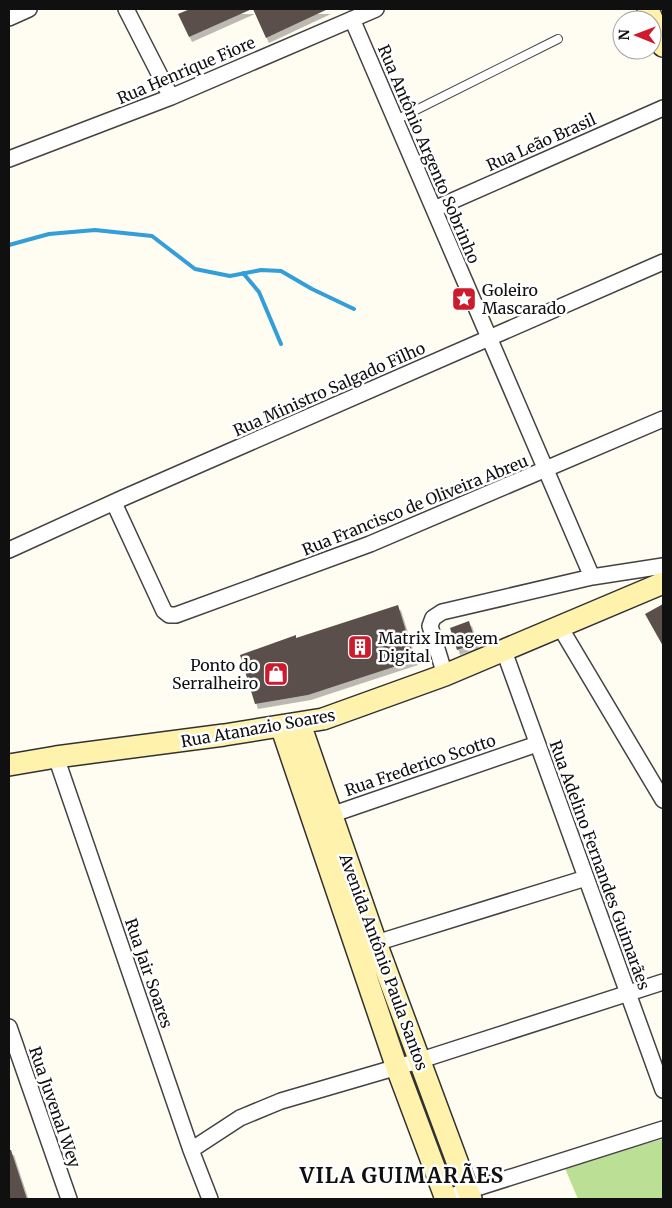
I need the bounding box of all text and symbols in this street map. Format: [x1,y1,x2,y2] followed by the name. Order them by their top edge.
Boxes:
[612,10,662,60] north arrow
[615,29,633,40] text: N
[114,32,258,108] street label: Rua Henrique Fiore
[374,42,484,266] street label: Rua Antônio Argento Sobrinho
[483,109,599,175] street label: Rua Leão Brasil
[482,280,566,318] place label: Goleiro Mascarado
[451,286,477,312] place icon: Goleiro Mascarado
[230,338,428,440] street label: Rua Ministro Salgado Filho
[299,450,531,560] street label: Rua Francisco de Oliveira Abreu
[378,628,498,666] place label: Matrix Imagem Digital
[347,634,373,660] building icon: Matrix Imagem Digital
[172,655,258,693] place label: Ponto do Serralheiro
[263,661,289,687] shop icon: Ponto do Serralheiro
[179,705,337,751] street label: Rua Atanazio Soares
[342,730,498,800] street label: Rua Frederico Scotto
[545,738,655,993] street label: Rua Adelino Fernandes Guimarães
[335,850,433,1073] street label: Avenida Antônio Paula Santos
[121,916,177,1031] street label: Rua Jair Soares
[25,1044,85,1171] street label: Rua Juvenal Wey
[299,1162,504,1189] district label: VILA GUIMARÃES

